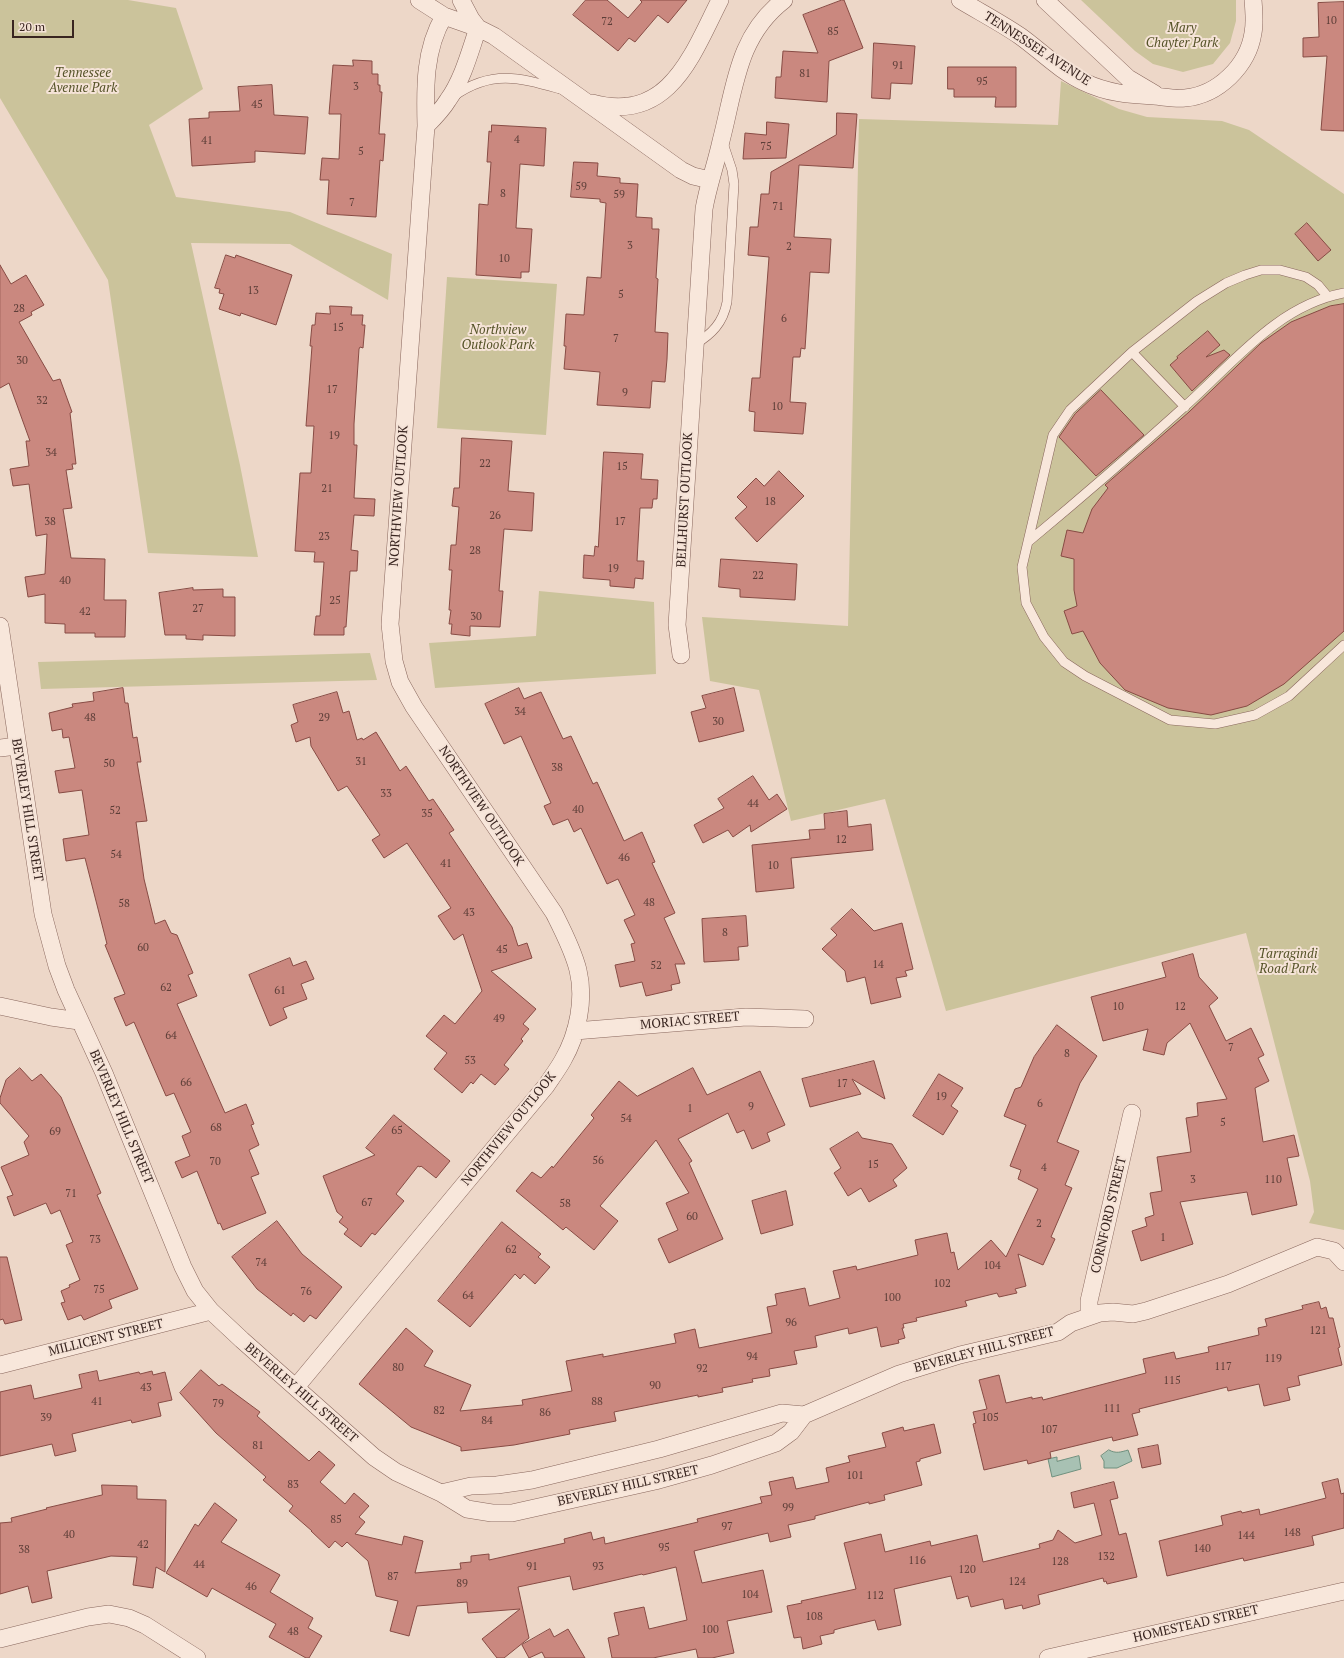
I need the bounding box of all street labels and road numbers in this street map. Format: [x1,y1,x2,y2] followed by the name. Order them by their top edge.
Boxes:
[981,9,1093,89] street label: TENNESSEE AVENUE
[386,425,412,567] street label: NORTHVIEW OUTLOOK
[674,432,696,568] street label: BELLHURST OUTLOOK
[8,737,46,883] street label: BEVERLEY HILL STREET
[435,743,527,869] street label: NORTHVIEW OUTLOOK
[640,1009,740,1033] street label: MORIAC STREET
[86,1047,156,1187] street label: BEVERLEY HILL STREET
[458,1069,560,1189] street label: NORTHVIEW OUTLOOK
[1088,1155,1130,1275] street label: CORNFORD STREET
[47,1316,165,1360] street label: MILLICENT STREET
[912,1324,1056,1376] street label: BEVERLEY HILL STREET
[241,1340,361,1446] street label: BEVERLEY HILL STREET
[556,1462,700,1510] street label: BEVERLEY HILL STREET
[1132,1602,1260,1646] street label: HOMESTEAD STREET

